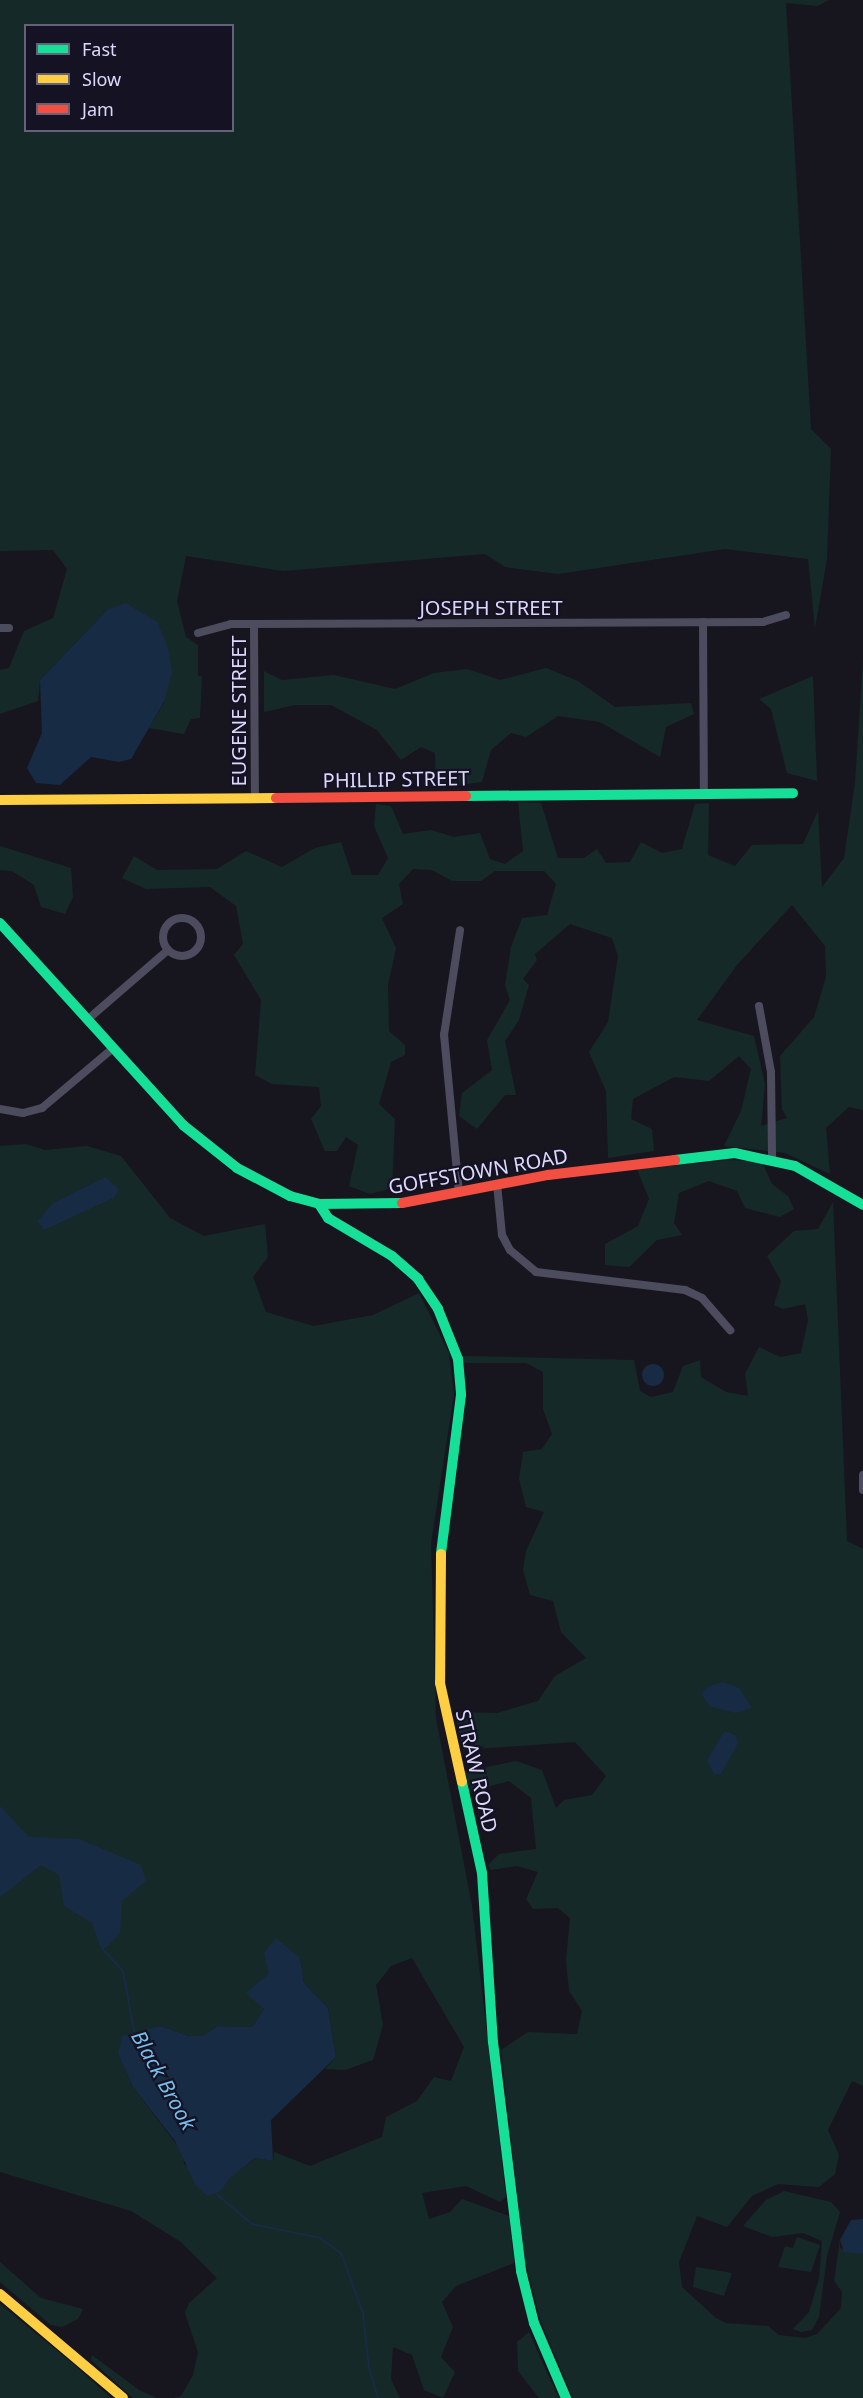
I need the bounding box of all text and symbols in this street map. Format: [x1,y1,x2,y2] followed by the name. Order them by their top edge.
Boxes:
[24,24,234,132] legend
[82,37,117,61] text: Fast
[82,67,121,91] text: Slow
[82,97,114,121] text: Jam
[419,595,563,619] street label: JOSEPH STREET
[226,636,250,786] street label: EUGENE STREET
[322,766,470,792] street label: PHILLIP STREET
[386,1143,570,1199] street label: GOFFSTOWN ROAD
[451,1707,503,1835] street label: STRAW ROAD
[126,2026,202,2134] water label: Black Brook

